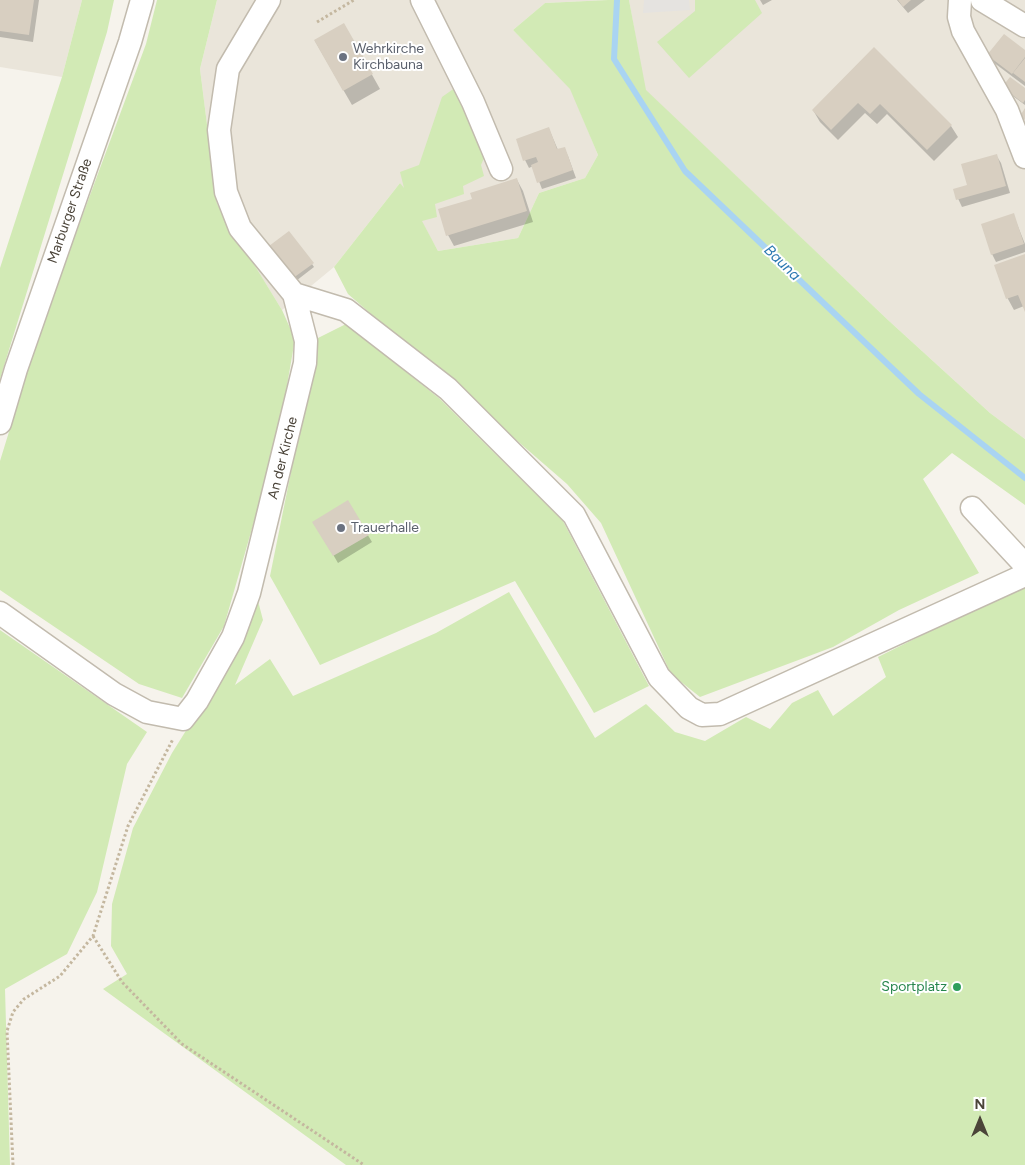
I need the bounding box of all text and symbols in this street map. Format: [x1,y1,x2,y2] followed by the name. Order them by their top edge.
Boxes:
[353,41,424,74] place label: Wehrkirche Kirchbauna
[337,51,349,63] marker: Wehrkirche Kirchbauna
[44,156,96,266] street label: Marburger Straße
[760,241,804,285] water label: Bauna
[265,415,301,501] street label: An der Kirche
[351,520,419,536] place label: Trauerhalle
[335,522,347,534] marker: Trauerhalle
[881,979,947,995] place label: Sportplatz
[951,981,963,993] marker: Sportplatz
[955,1095,1005,1145] north arrow
[975,1096,985,1113] text: N

